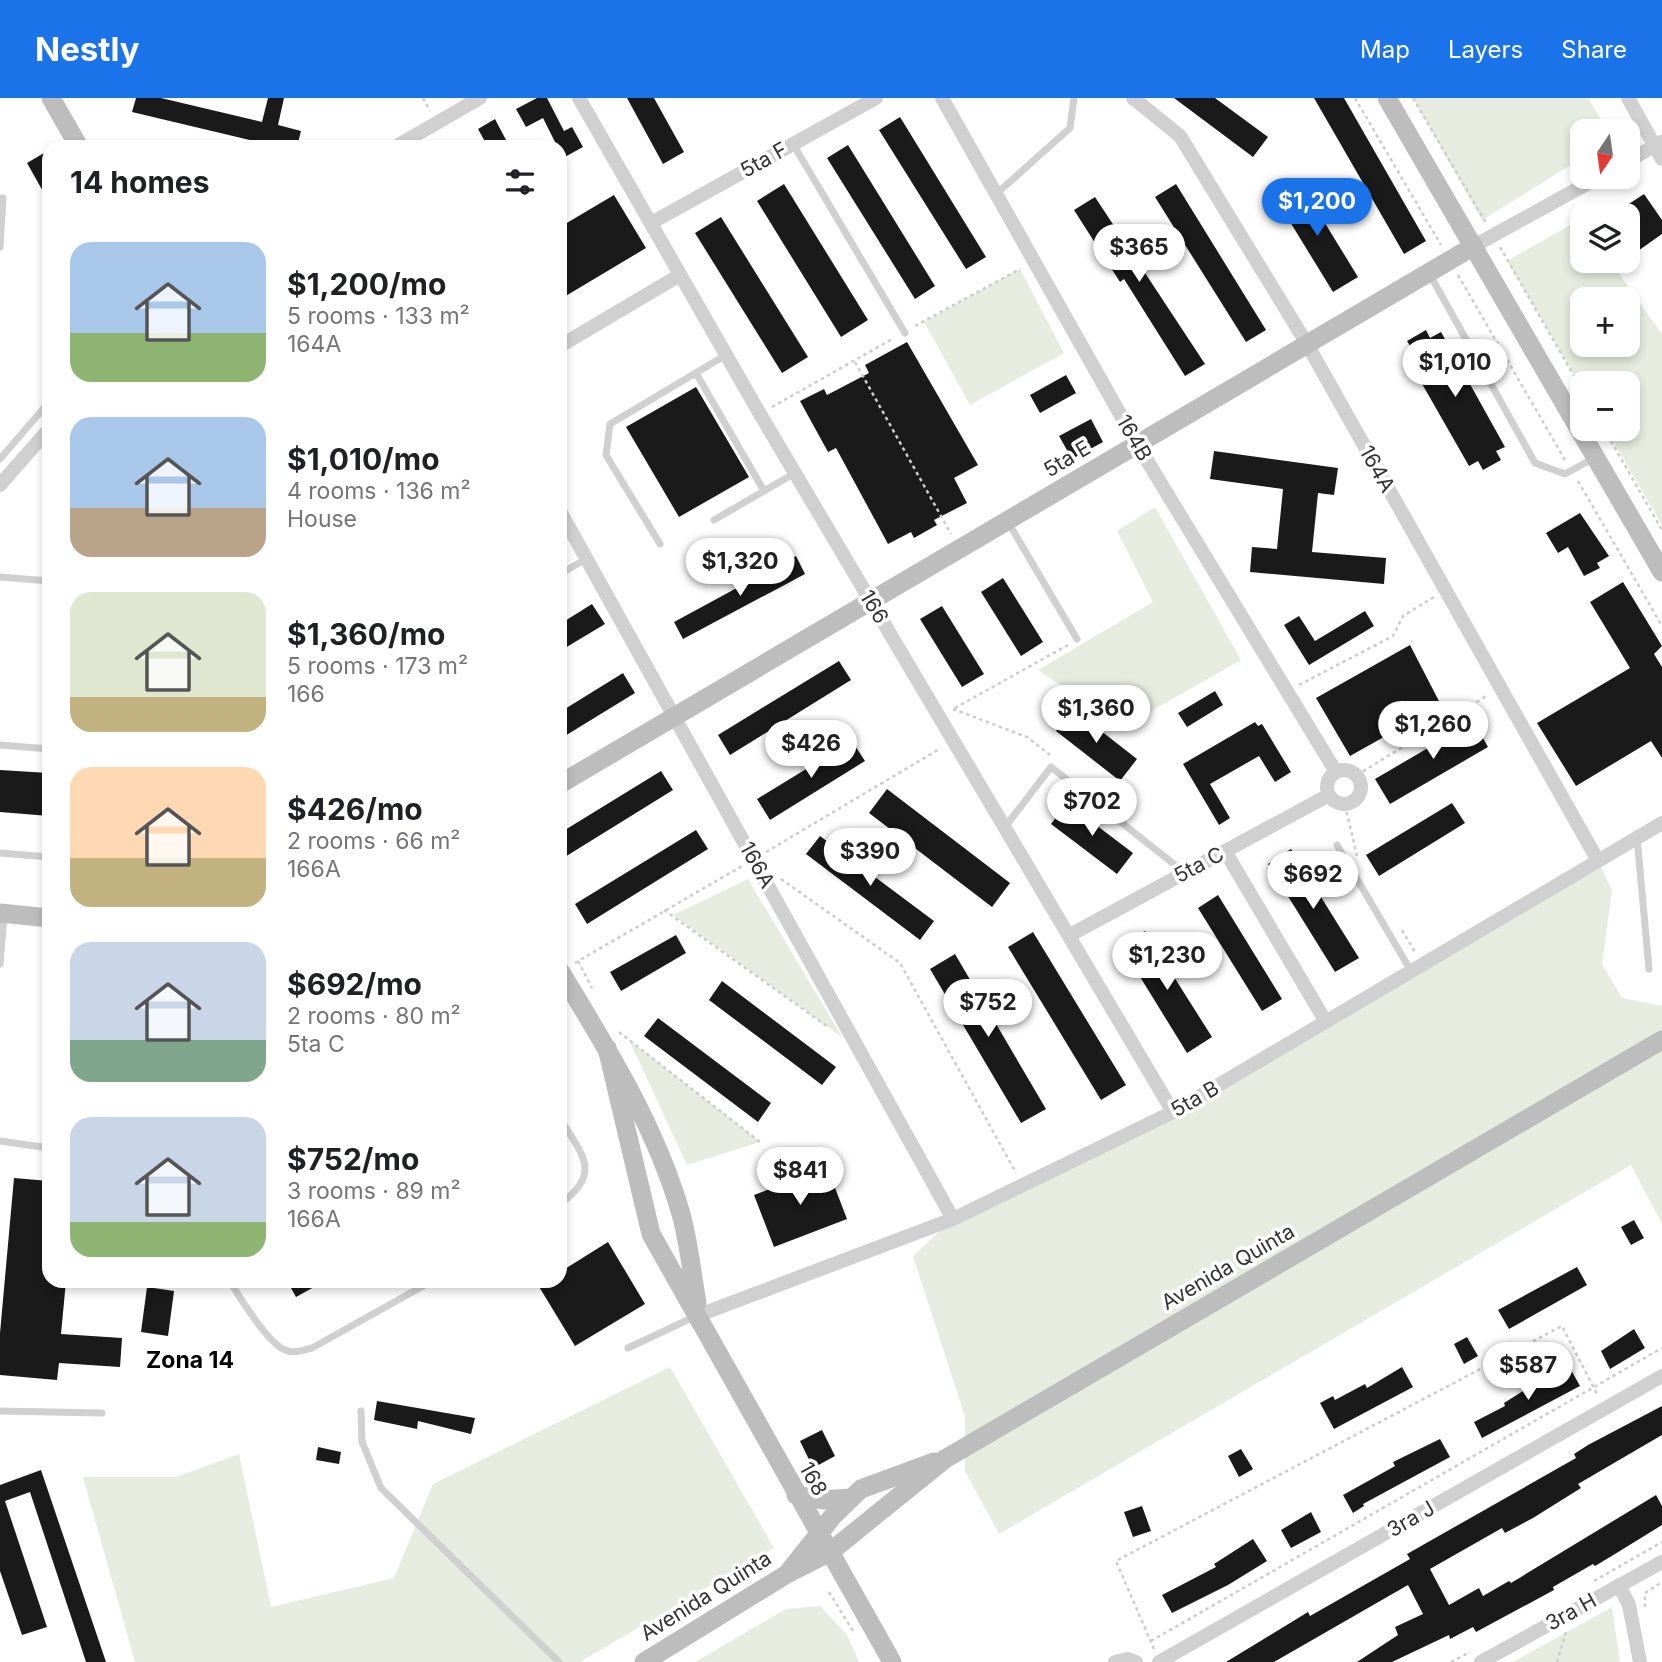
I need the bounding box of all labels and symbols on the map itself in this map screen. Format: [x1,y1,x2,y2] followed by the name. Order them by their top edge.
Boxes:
[1570,119,1640,189] north arrow
[736,137,792,183] street label: 5ta F
[1260,178,1374,238] pin: $1,200
[1098,225,1180,284] pin: $365
[1398,340,1512,399] pin: $1,010
[1111,410,1157,465] street label: 164B
[1039,435,1095,482] street label: 5ta E
[1354,441,1400,497] street label: 164A
[683,538,797,598] pin: $1,320
[855,585,894,628] street label: 166
[1039,686,1153,745] pin: $1,360
[1376,702,1490,761] pin: $1,260
[770,720,852,780] pin: $426
[1051,778,1133,838] pin: $702
[829,828,911,888] pin: $390
[735,837,780,892] street label: 166A
[1170,841,1228,888] street label: 5ta C
[1272,852,1354,911] pin: $692
[1110,932,1224,992] pin: $1,230
[947,979,1029,1039] pin: $752
[1166,1075,1223,1122] street label: 5ta B
[759,1148,841,1207] pin: $841
[1157,1218,1299,1315] street label: Avenida Quinta
[1487,1342,1569,1402] pin: $587
[146,1346,234,1374] district label: Zona 14
[794,1458,833,1500] street label: 168
[1383,1495,1439,1542] street label: 3ra J
[636,1545,776,1646] street label: Avenida Quinta
[1541,1587,1601,1636] street label: 3ra H

